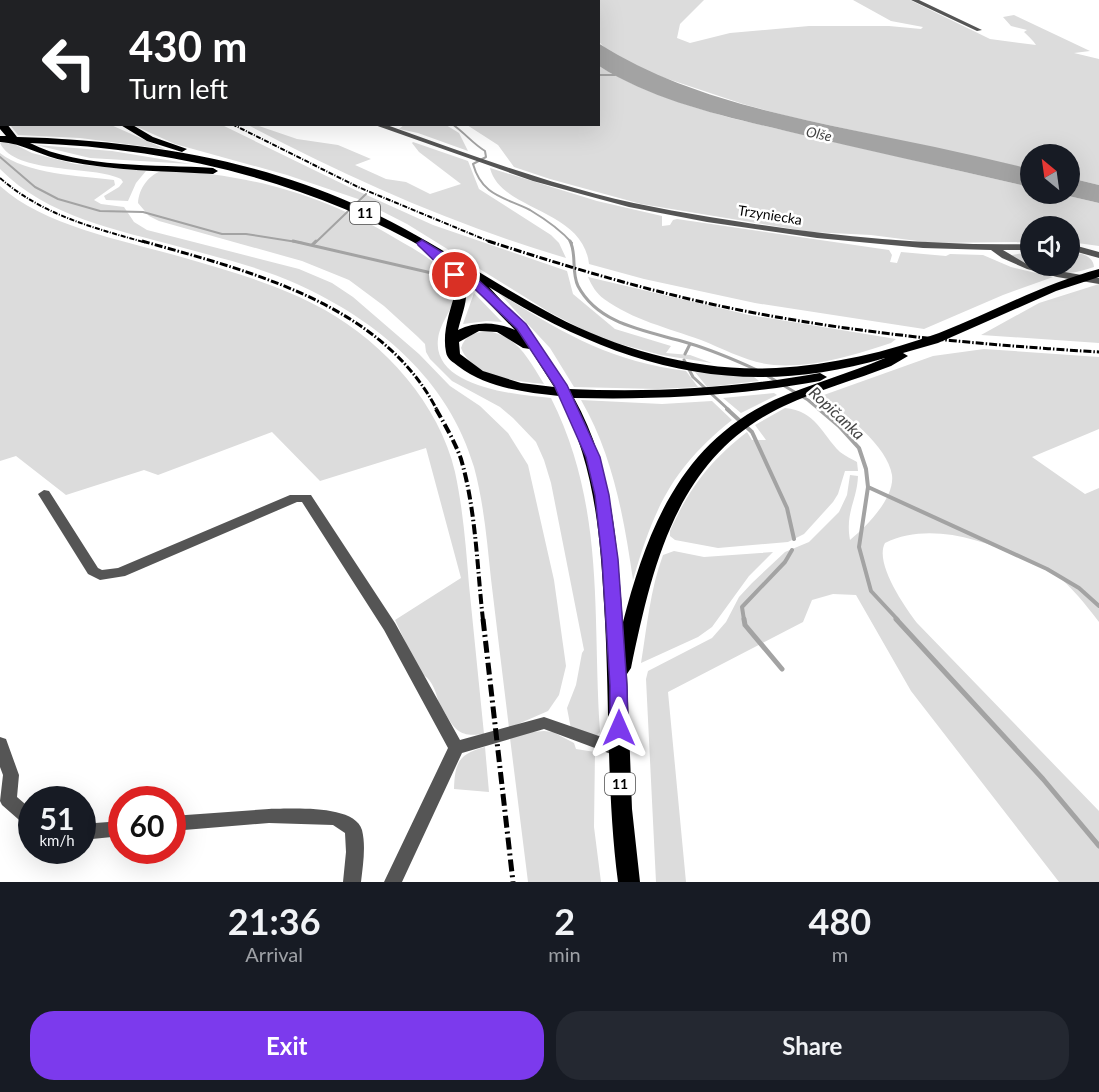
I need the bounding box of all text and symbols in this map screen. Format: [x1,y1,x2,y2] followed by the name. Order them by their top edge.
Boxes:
[129,21,247,71] text: 430 m
[30,24,108,102] icon: left
[129,72,228,105] text: Turn left
[805,123,834,145] water label: Olše
[1020,144,1080,204] north arrow
[1020,144,1080,276] map controls
[737,201,803,228] street label: Trzyniecka
[350,202,380,224] road number: 11
[1020,216,1080,276] button: sound
[429,249,480,300] pin
[438,258,471,291] icon: arrive
[806,382,869,443] water label: Ropičanka
[587,696,651,760] position arrow
[605,773,635,795] road number: 11
[108,786,186,864] speed limit sign: 60
[40,800,74,836] text: 51
[39,831,75,849] text: km/h
[228,899,321,943] text: 21:36
[554,899,575,943] text: 2
[809,899,871,943] text: 480
[245,942,303,966] text: Arrival
[548,942,581,966] text: min
[832,942,848,966] text: m
[30,1011,544,1080] button: Exit
[556,1011,1069,1080] button: Share

